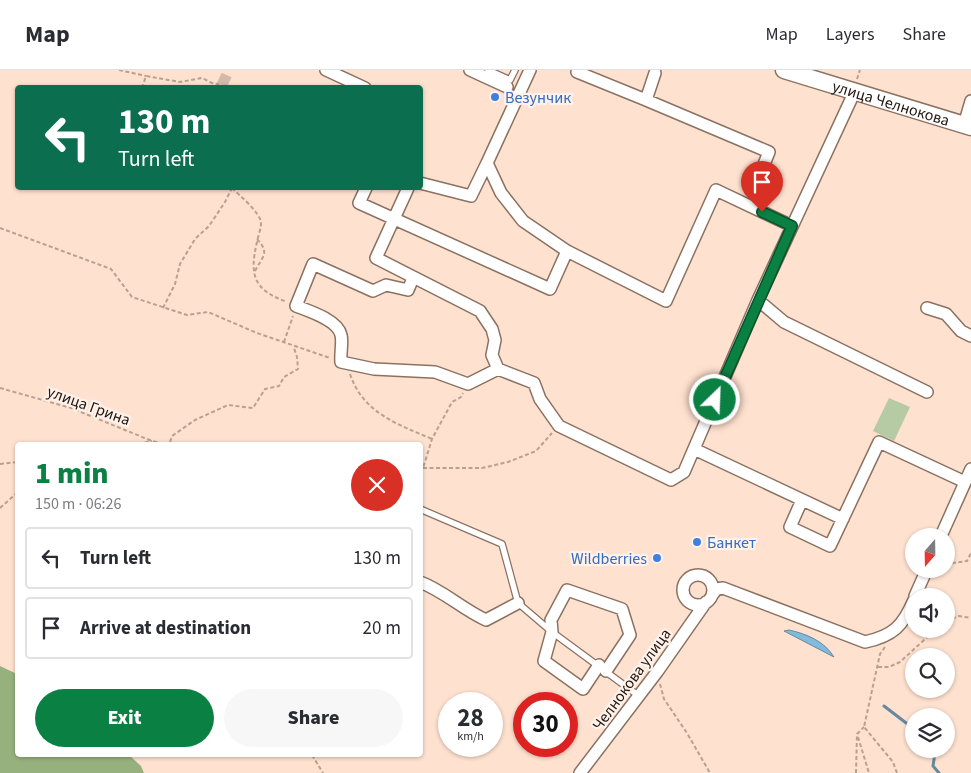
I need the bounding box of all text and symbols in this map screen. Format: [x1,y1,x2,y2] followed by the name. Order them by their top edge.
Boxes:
[25,17,70,52] text: Map
[766,22,798,47] text: Map
[826,22,875,47] text: Layers
[903,22,946,47] text: Share
[830,75,952,132] street label: улица Челнокова
[505,87,571,109] place label: Везунчик
[489,91,501,103] marker: Везунчик
[118,97,210,147] text: 130 m
[35,105,100,170] icon: left
[118,143,194,175] text: Turn left
[741,161,783,212] pin
[748,168,776,196] icon: arrive
[688,373,740,425] position arrow
[44,381,133,431] street label: улица Грина
[35,452,109,495] text: 1 min
[351,459,403,511] button: close
[35,493,122,515] text: 150 m · 06:26
[905,528,955,578] north arrow
[905,528,955,758] map controls
[707,532,756,554] place label: Банкет
[691,536,703,548] marker: Банкет
[37,544,65,572] icon: left
[80,545,151,572] text: Turn left
[353,545,401,572] text: 130 m
[571,548,647,570] place label: Wildberries
[651,552,663,564] marker: Wildberries
[905,588,955,638] button: sound
[37,614,65,642] icon: arrive
[80,615,251,642] text: Arrive at destination
[363,615,401,642] text: 20 m
[587,624,676,735] street label: Челнокова улица
[905,648,955,698] button: search
[35,689,214,747] button: Exit
[224,689,403,747] button: Share
[513,692,578,757] speed limit sign: 30
[457,700,484,736] text: 28
[905,708,955,758] button: layers
[457,728,484,745] text: km/h

